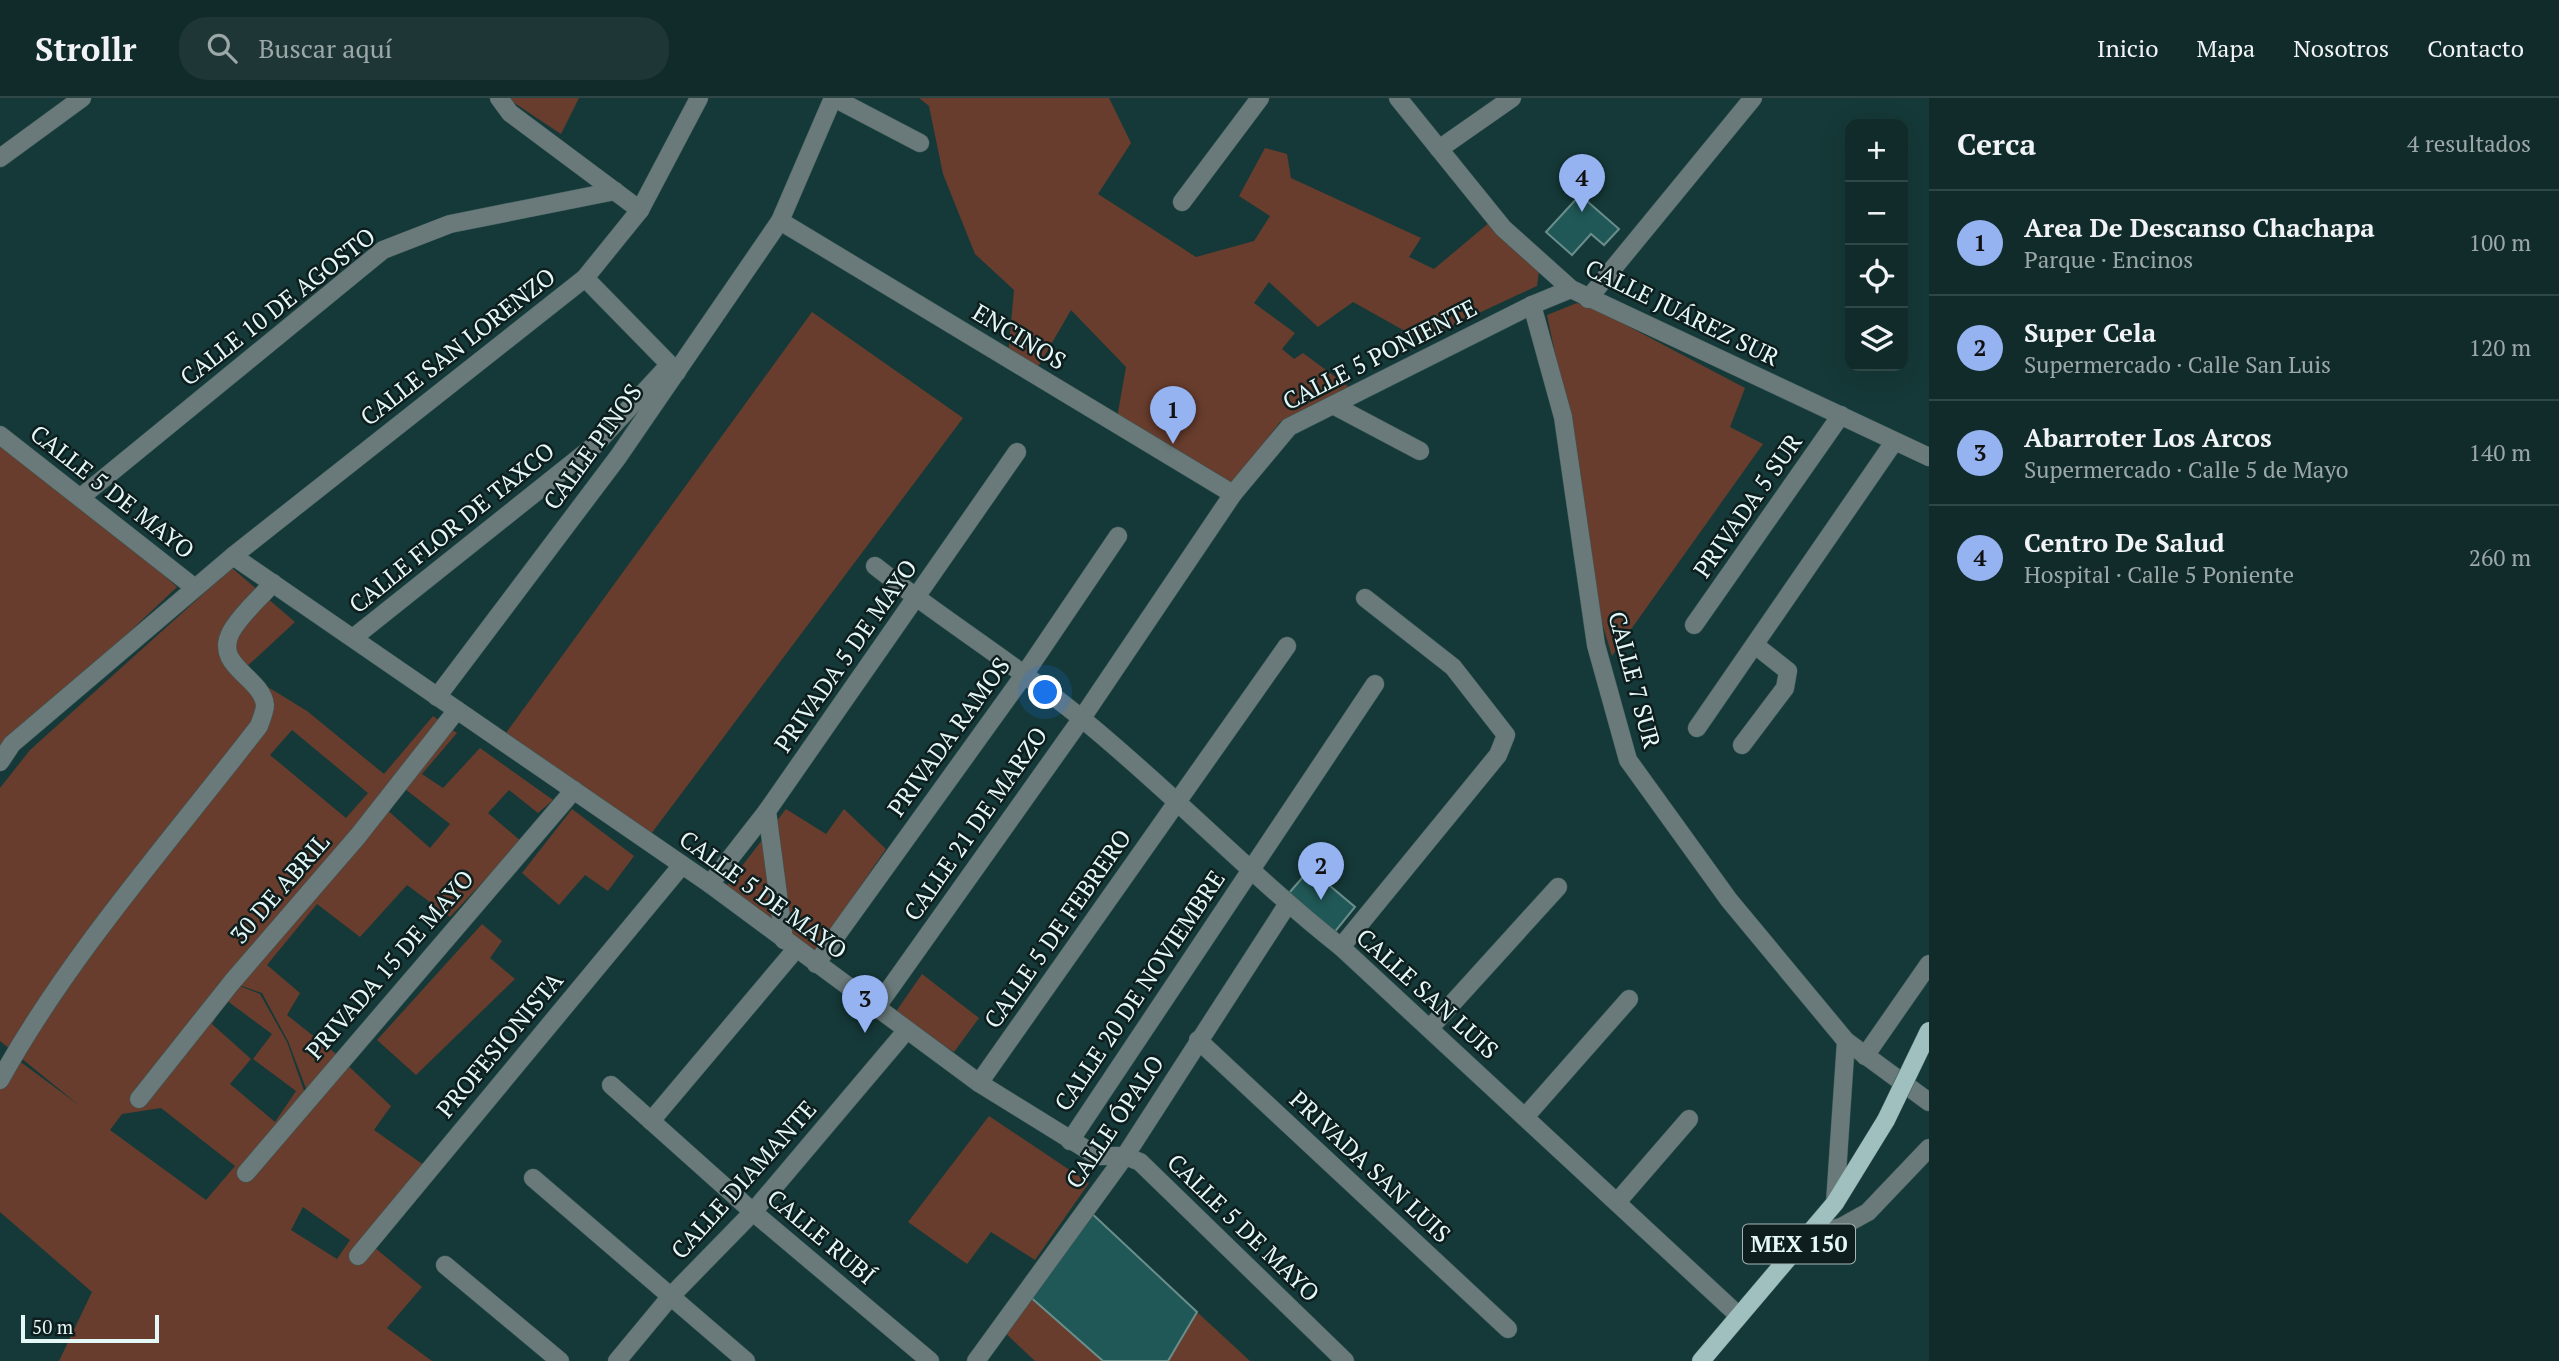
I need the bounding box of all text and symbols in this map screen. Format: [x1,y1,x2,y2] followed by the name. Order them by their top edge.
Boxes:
[179,17,669,80] search box
[35,27,137,70] text: Strollr
[203,29,241,67] icon: search
[259,31,392,65] text: Buscar aquí
[2097,32,2159,64] text: Inicio
[2197,32,2255,64] text: Mapa
[2293,32,2389,64] text: Nosotros
[2427,32,2524,64] text: Contacto
[1845,119,1908,371] map controls
[1845,119,1908,182] button: +
[1957,124,2036,164] text: Cerca
[2407,128,2531,159] text: 4 resultados
[1559,154,1605,212] pin: 4
[1845,182,1908,245] button: −
[2024,210,2375,244] text: Area De Descanso Chachapa
[173,220,382,393] street label: CALLE 10 DE AGOSTO
[1974,227,1987,258] text: 1
[2469,227,2531,258] text: 100 m
[2024,244,2193,275] text: Parque · Encinos
[1845,245,1908,308] button: locate
[1580,251,1785,373] street label: CALLE JUÁREZ SUR
[353,260,561,432] street label: CALLE SAN LORENZO
[1277,291,1482,417] street label: CALLE 5 PONIENTE
[967,296,1072,377] street label: ENCINOS
[1845,308,1908,371] button: layers
[2024,315,2156,349] text: Super Cela
[1974,332,1987,363] text: 2
[2469,332,2531,363] text: 120 m
[2024,349,2331,380] text: Supermercado · Calle San Luis
[536,377,649,516] street label: CALLE PINOS
[1150,386,1196,444] pin: 1
[24,417,201,565] street label: CALLE 5 DE MAYO
[2024,420,2272,454] text: Abarroter Los Arcos
[1686,427,1809,584] street label: PRIVADA 5 SUR
[342,434,561,620] street label: CALLE FLOR DE TAXCO
[1974,437,1987,468] text: 3
[2469,437,2531,468] text: 140 m
[2024,454,2348,485] text: Supermercado · Calle 5 de Mayo
[2024,525,2225,559] text: Centro De Salud
[1974,542,1987,573] text: 4
[2469,542,2531,573] text: 260 m
[767,553,924,758] street label: PRIVADA 5 DE MAYO
[2024,559,2294,590] text: Hospital · Calle 5 Poniente
[1601,608,1669,752] street label: CALLE 7 SUR
[880,651,1017,822] street label: PRIVADA RAMOS
[1028,675,1062,709] your location
[896,720,1054,927] street label: CALLE 21 DE MARZO
[673,822,854,966] street label: CALLE 5 DE MAYO
[976,823,1138,1034] street label: CALLE 5 DE FEBRERO
[223,827,336,950] street label: 30 DE ABRIL
[1298,842,1344,900] pin: 2
[298,863,480,1066] street label: PRIVADA 15 DE MAYO
[1047,864,1232,1117] street label: CALLE 20 DE NOVIEMBRE
[1350,921,1506,1066] street label: CALLE SAN LUIS
[429,964,570,1124] street label: PROFESIONISTA
[842,975,888,1033] pin: 3
[1058,1048,1171,1194] street label: CALLE ÓPALO
[1283,1083,1458,1249] street label: PRIVADA SAN LUIS
[663,1093,823,1265] street label: CALLE DIAMANTE
[1161,1146,1327,1308] street label: CALLE 5 DE MAYO
[761,1182,883,1291] street label: CALLE RUBÍ
[1743,1224,1855,1264] road number: MEX 150
[21,1312,159,1344] scale bar
[32,1314,73,1339] text: 50 m

